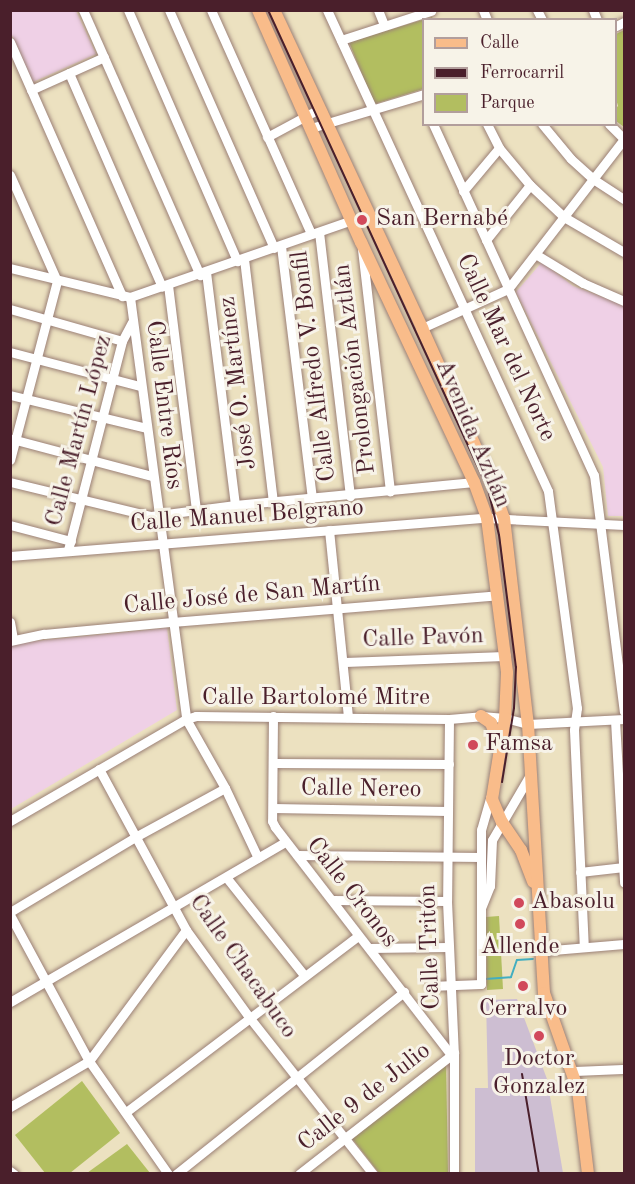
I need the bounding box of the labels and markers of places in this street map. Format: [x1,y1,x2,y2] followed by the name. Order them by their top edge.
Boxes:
[376,206,508,234] place label: San Bernabé
[353,211,371,229] marker: San Bernabé
[485,731,553,759] place label: Famsa
[466,738,480,752] marker: Famsa
[531,889,615,917] place label: Abasolu
[512,896,526,910] marker: Abasolu
[513,917,527,931] marker: Allende
[481,934,559,962] place label: Allende
[516,979,530,993] marker: Cerralvo
[479,996,567,1024] place label: Cerralvo
[532,1029,546,1043] marker: Doctor Gonzalez
[493,1046,585,1102] place label: Doctor Gonzalez

